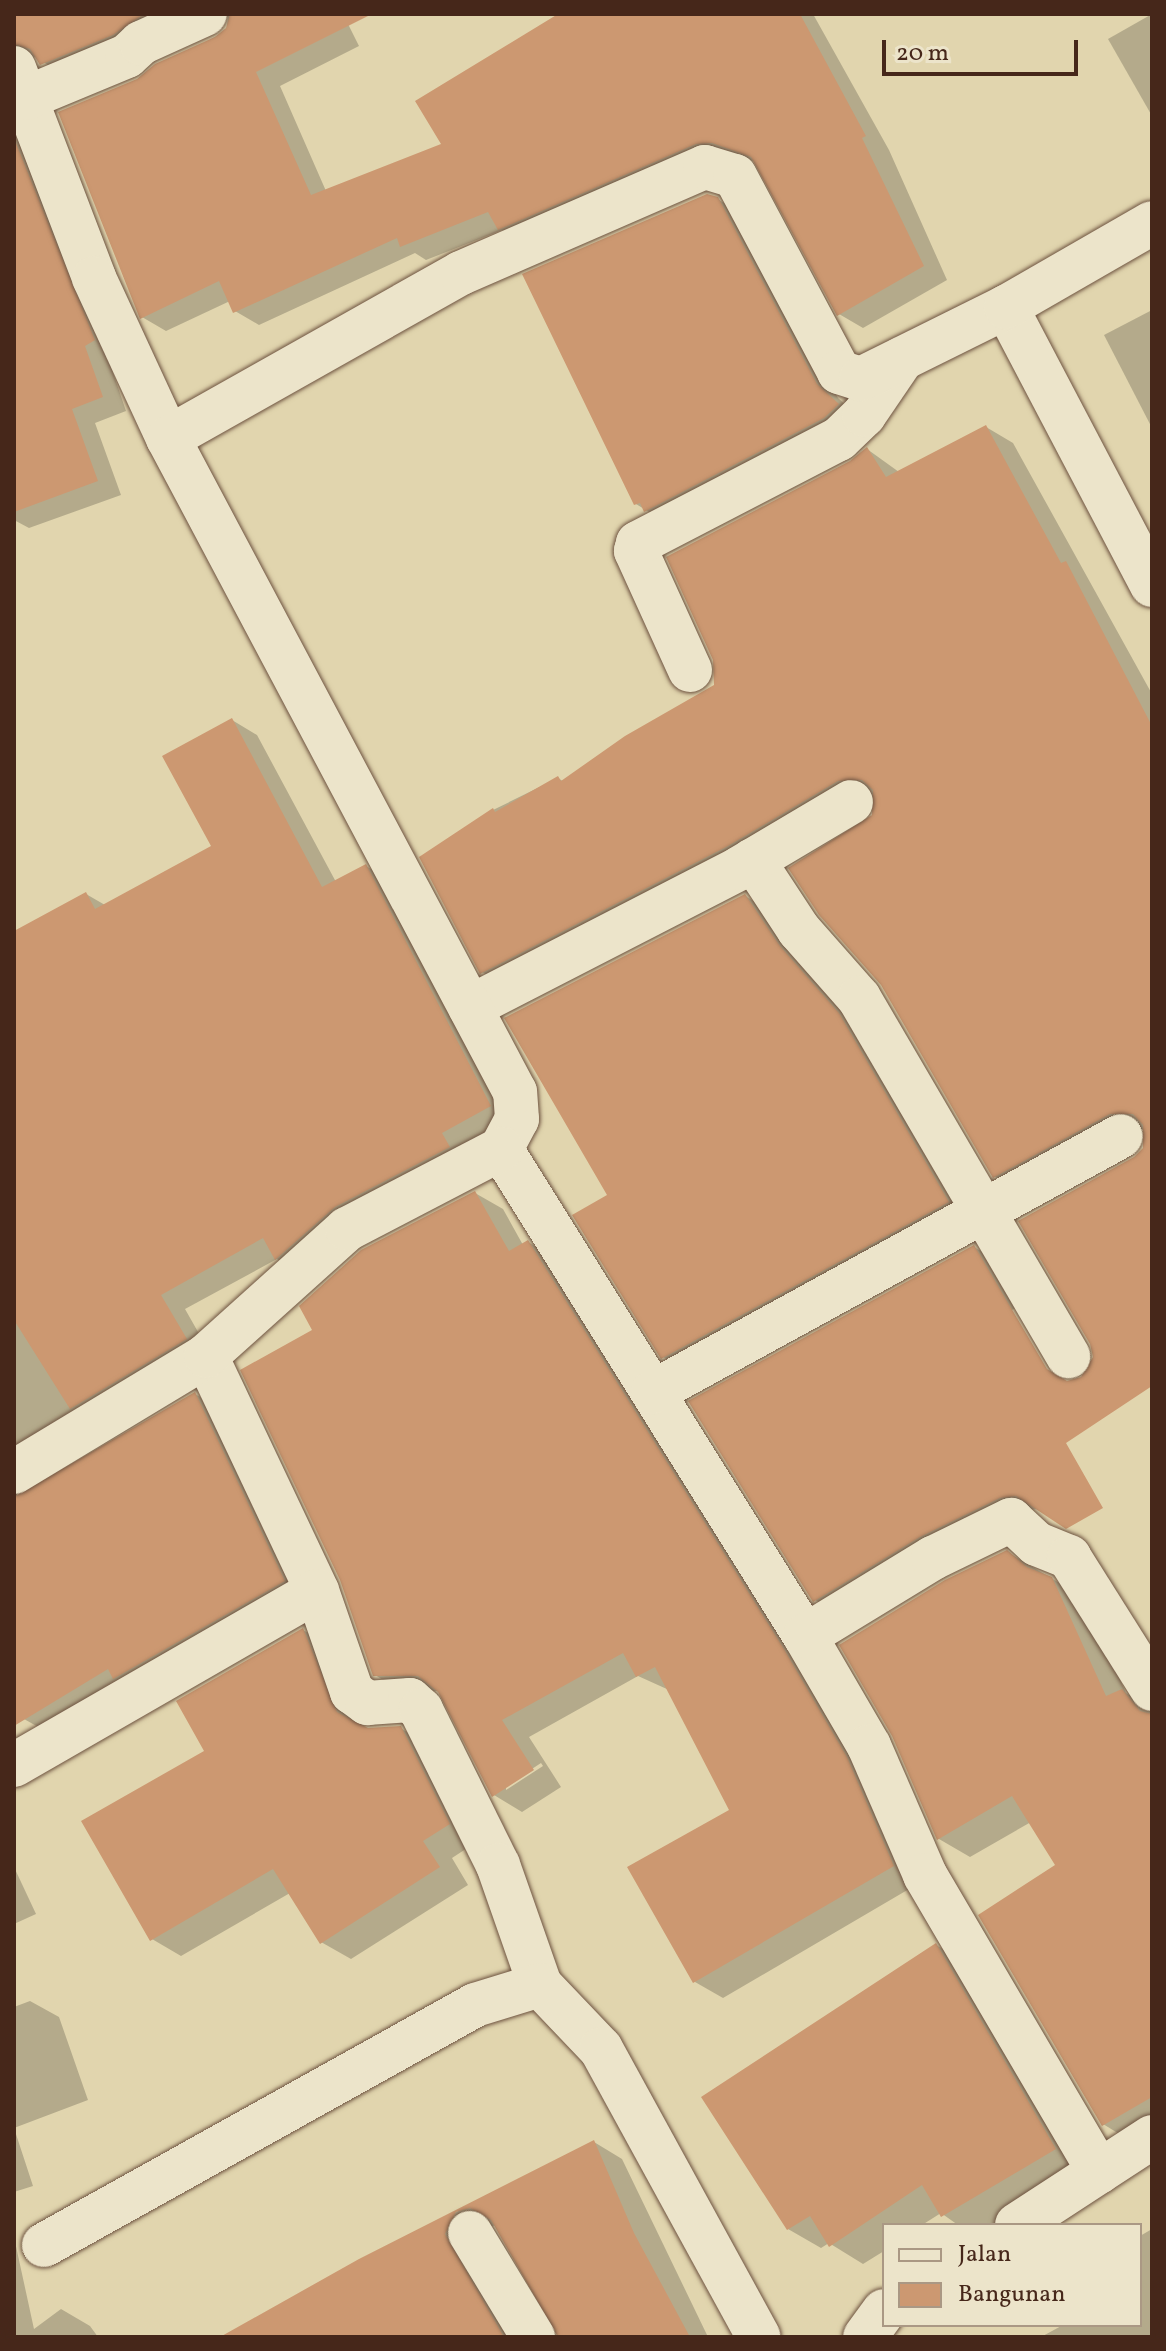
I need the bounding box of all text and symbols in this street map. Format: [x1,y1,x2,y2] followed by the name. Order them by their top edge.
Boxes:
[886,24,1082,74] scale bar
[896,37,949,71] text: 20 m
[882,2223,1142,2327] legend
[958,2238,1011,2272] text: Jalan
[958,2278,1066,2312] text: Bangunan

